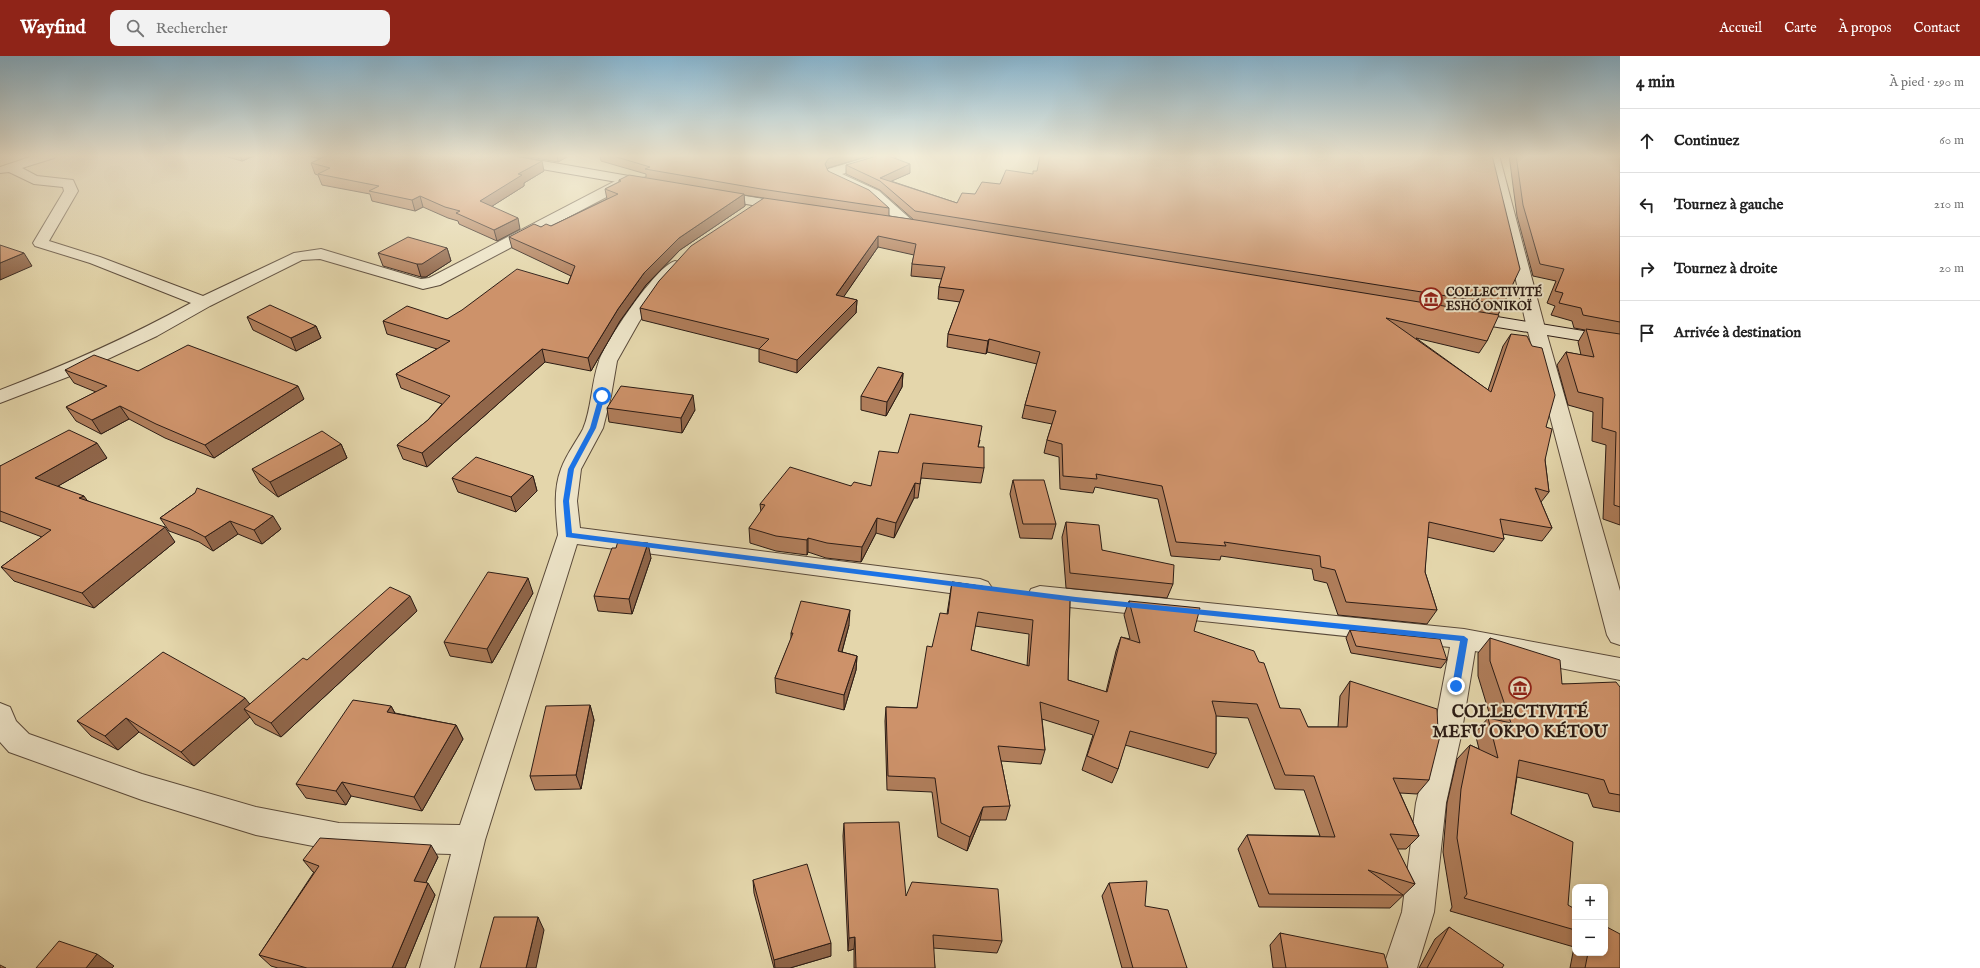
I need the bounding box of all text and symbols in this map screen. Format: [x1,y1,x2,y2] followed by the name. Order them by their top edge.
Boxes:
[110,10,390,46] search box
[20,16,86,40] text: Wayfind
[124,17,146,39] icon: search
[156,19,227,38] text: Rechercher
[1719,19,1762,37] text: Accueil
[1784,19,1817,37] text: Carte
[1839,19,1891,37] text: À propos
[1913,19,1960,37] text: Contact
[1636,72,1675,93] text: 4 min
[1889,74,1964,91] text: À pied · 290 m
[1636,130,1658,152] icon: ahead
[1674,131,1739,150] text: Continuez
[1939,132,1964,149] text: 60 m
[1636,194,1658,216] icon: left
[1674,195,1783,214] text: Tournez à gauche
[1934,196,1964,213] text: 210 m
[1636,258,1658,280] icon: right
[1674,259,1777,278] text: Tournez à droite
[1939,260,1964,277] text: 20 m
[1446,284,1543,314] place label: COLLECTIVITÉ ESHÓ ONIKOÏ
[1418,286,1444,312] museum icon: COLLECTIVITÉ ESHÓ ONIKOÏ
[1636,322,1658,344] icon: arrive
[1674,323,1801,342] text: Arrivée à destination
[593,387,611,405] route start
[1507,675,1533,701] museum icon: COLLECTIVITÉ MEFU OKPO KÉTOU
[1447,677,1465,695] route end
[1432,701,1608,743] place label: COLLECTIVITÉ MEFU OKPO KÉTOU
[1572,884,1608,956] map controls
[1572,884,1608,920] button: +
[1572,920,1608,956] button: −

